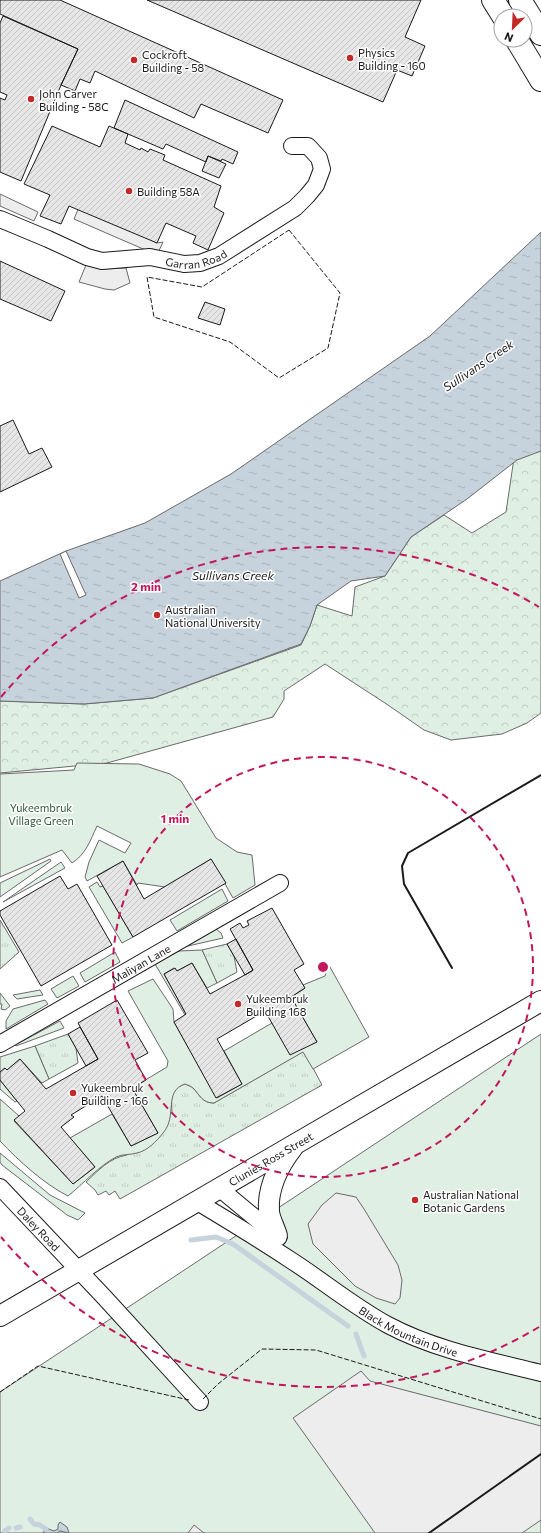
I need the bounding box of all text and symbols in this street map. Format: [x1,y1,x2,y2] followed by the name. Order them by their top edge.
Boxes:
[493,8,533,48] north arrow
[502,30,515,45] text: N
[358,46,426,72] place label: Physics Building - 160
[142,48,204,74] place label: Cockroft Building - 58
[345,53,355,63] marker: Physics Building - 160
[129,55,139,65] marker: Cockroft Building - 58
[39,87,109,113] place label: John Carver Building - 58C
[26,94,36,104] marker: John Carver Building - 58C
[137,185,200,198] place label: Building 58A
[124,186,134,196] marker: Building 58A
[164,246,229,271] street label: Garran Road
[440,336,516,394] water label: Sullivans Creek
[192,568,274,582] water label: Sullivans Creek
[131,579,161,593] text: 2 min
[165,603,261,629] place label: Australian National University
[152,610,162,620] marker: Australian National University
[8,801,74,827] park label: Yukeembruk Village Green
[161,811,189,825] text: 1 min
[109,941,172,985] street label: Maliyan Lane
[316,960,330,974] centre of rings
[246,992,309,1018] place label: Yukeembruk Building 168
[233,999,243,1009] marker: Yukeembruk Building 168
[81,1081,149,1107] place label: Yukeembruk Building - 166
[68,1088,78,1098] marker: Yukeembruk Building - 166
[226,1129,315,1188] street label: Clunies Ross Street
[423,1188,519,1214] place label: Australian National Botanic Gardens
[410,1195,420,1205] marker: Australian National Botanic Gardens
[15,1204,63,1253] street label: Daley Road
[357,1303,460,1358] street label: Black Mountain Drive

